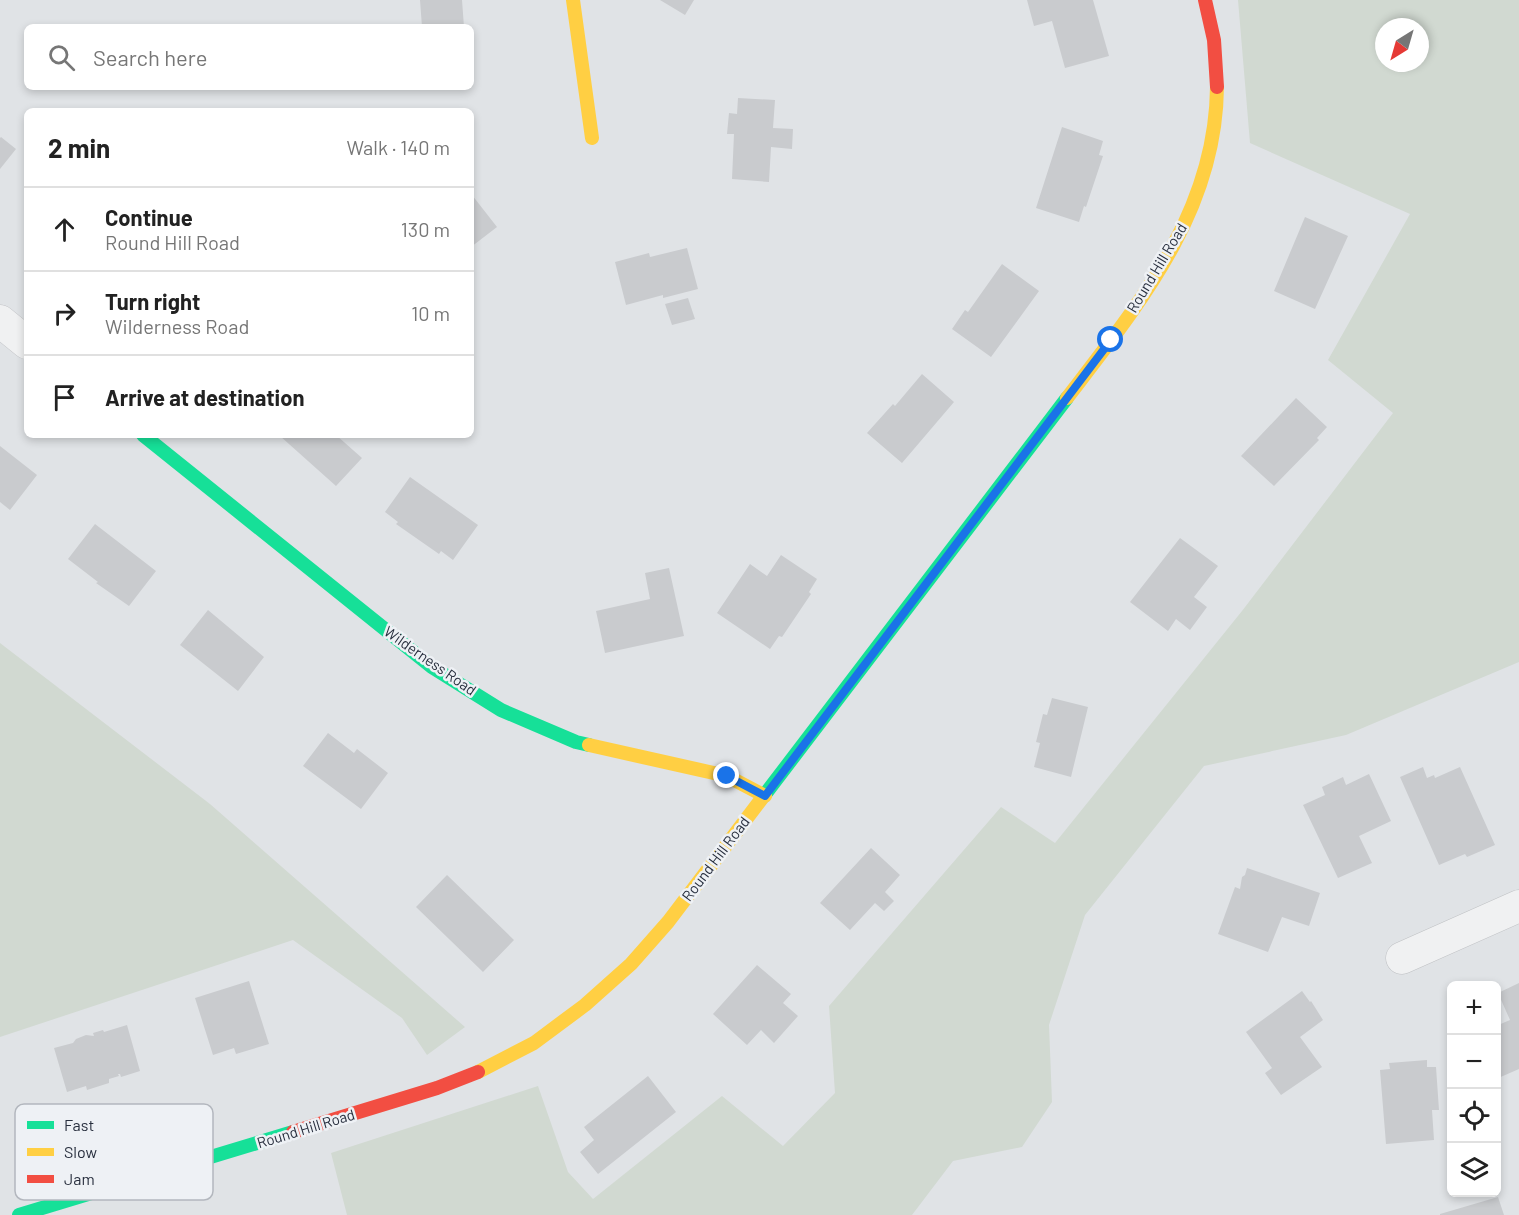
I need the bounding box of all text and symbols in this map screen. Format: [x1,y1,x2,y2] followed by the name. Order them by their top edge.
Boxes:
[1375,18,1429,72] north arrow
[24,24,474,90] search box
[45,41,78,74] icon: search
[93,44,207,70] text: Search here
[48,132,110,163] text: 2 min
[346,135,450,159] text: Walk · 140 m
[105,204,193,230] text: Continue
[48,213,81,246] icon: ahead
[401,217,450,241] text: 130 m
[1122,219,1190,316] street label: Round Hill Road
[105,230,240,254] text: Round Hill Road
[105,288,200,314] text: Turn right
[48,297,81,330] icon: right
[411,301,450,325] text: 10 m
[105,314,249,338] text: Wilderness Road
[1097,326,1123,352] route start
[48,381,81,414] icon: arrive
[105,384,304,410] text: Arrive at destination
[381,622,480,699] street label: Wilderness Road
[713,762,739,788] route end
[678,813,753,904] street label: Round Hill Road
[1447,981,1501,1197] map controls
[1447,981,1501,1035] button: +
[1447,1035,1501,1089] button: −
[1447,1089,1501,1143] button: locate
[15,1104,213,1200] legend
[255,1105,357,1151] street label: Round Hill Road
[64,1115,94,1134] text: Fast
[64,1142,97,1161] text: Slow
[1447,1143,1501,1197] button: layers
[64,1169,95,1188] text: Jam

